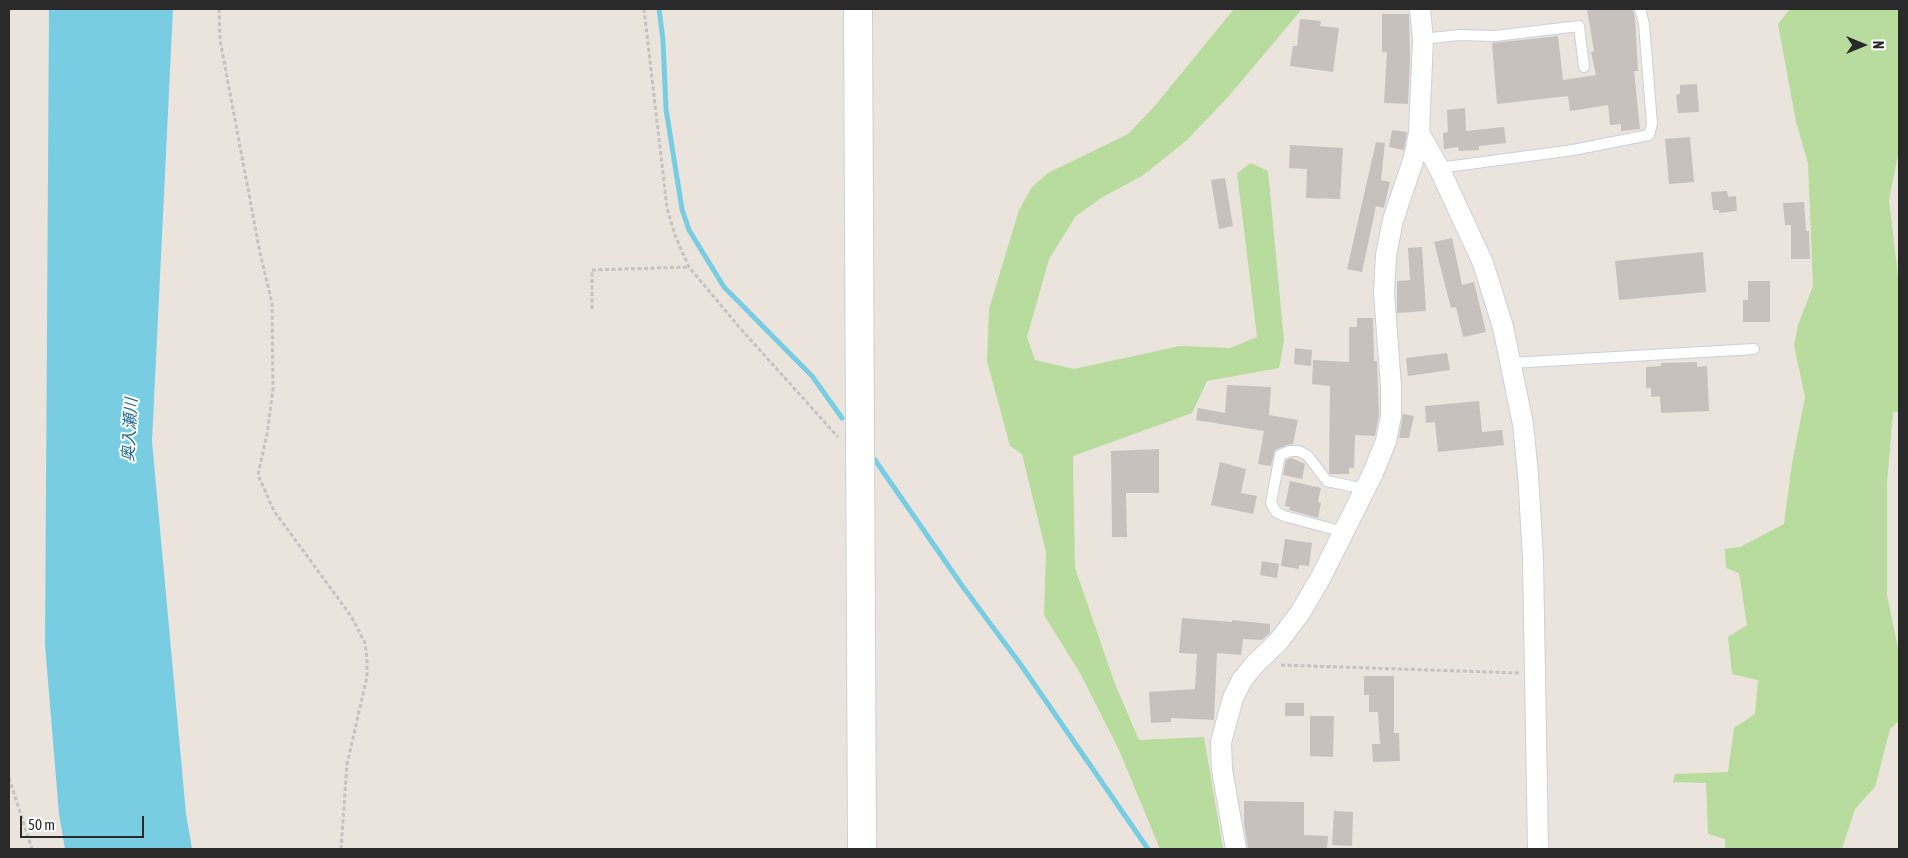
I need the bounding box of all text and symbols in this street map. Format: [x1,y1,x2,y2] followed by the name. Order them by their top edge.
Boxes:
[1838,20,1888,70] north arrow
[1870,41,1886,49] text: N
[119,398,141,462] water label: 奥入瀬川
[22,806,146,838] scale bar
[28,816,55,833] text: 50 m

